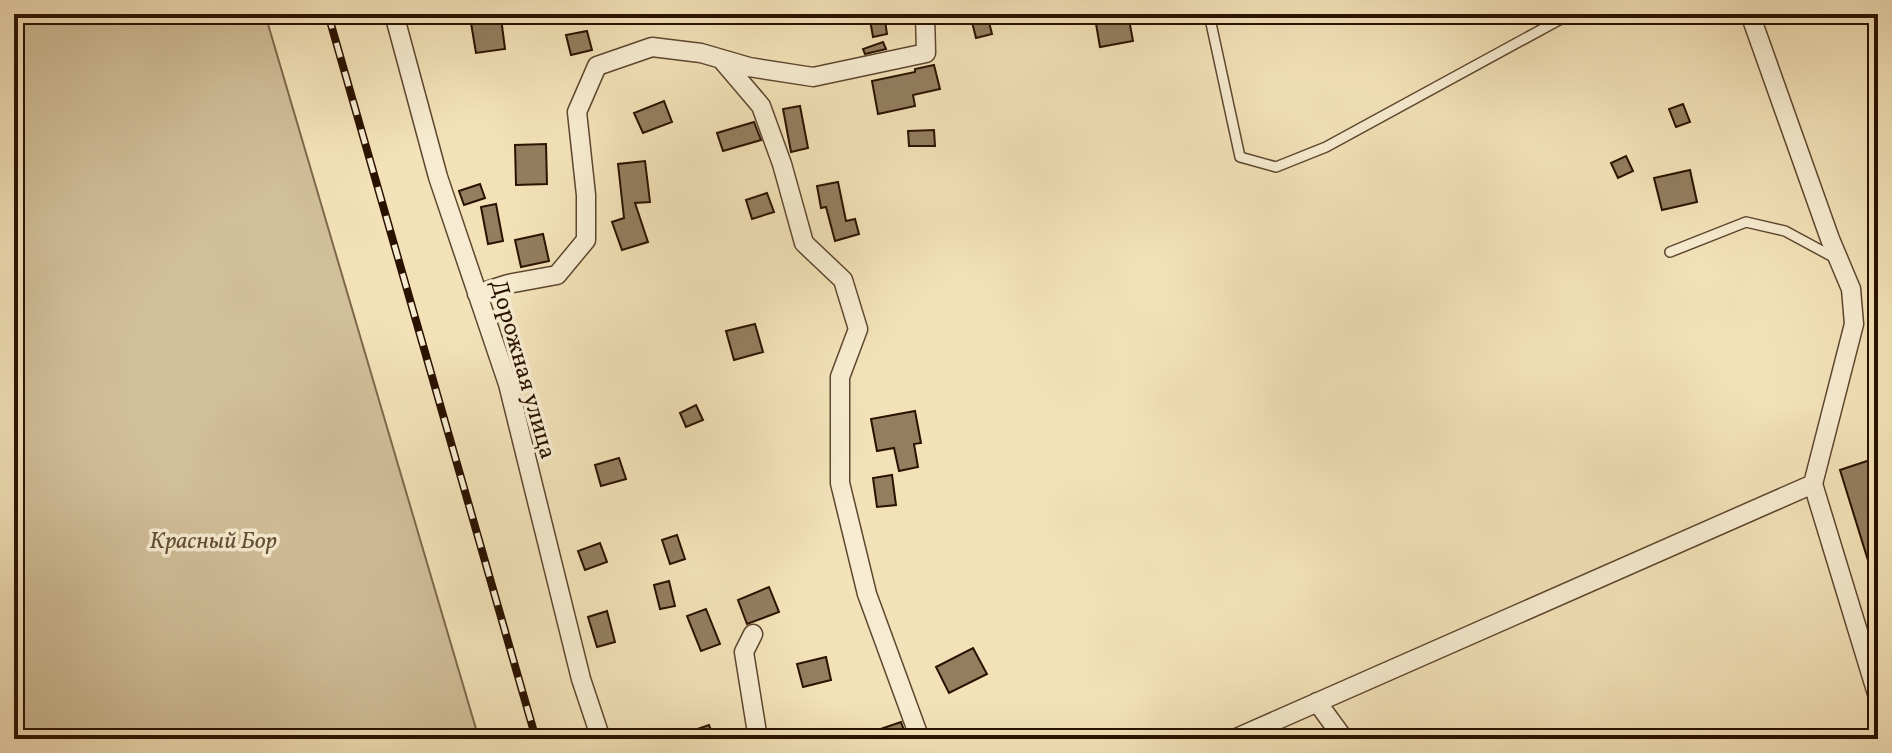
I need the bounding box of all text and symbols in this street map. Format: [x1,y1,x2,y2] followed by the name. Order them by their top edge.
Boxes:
[480,276,564,463] street label: Дорожная улица
[149,525,277,559] park label: Красный Бор

